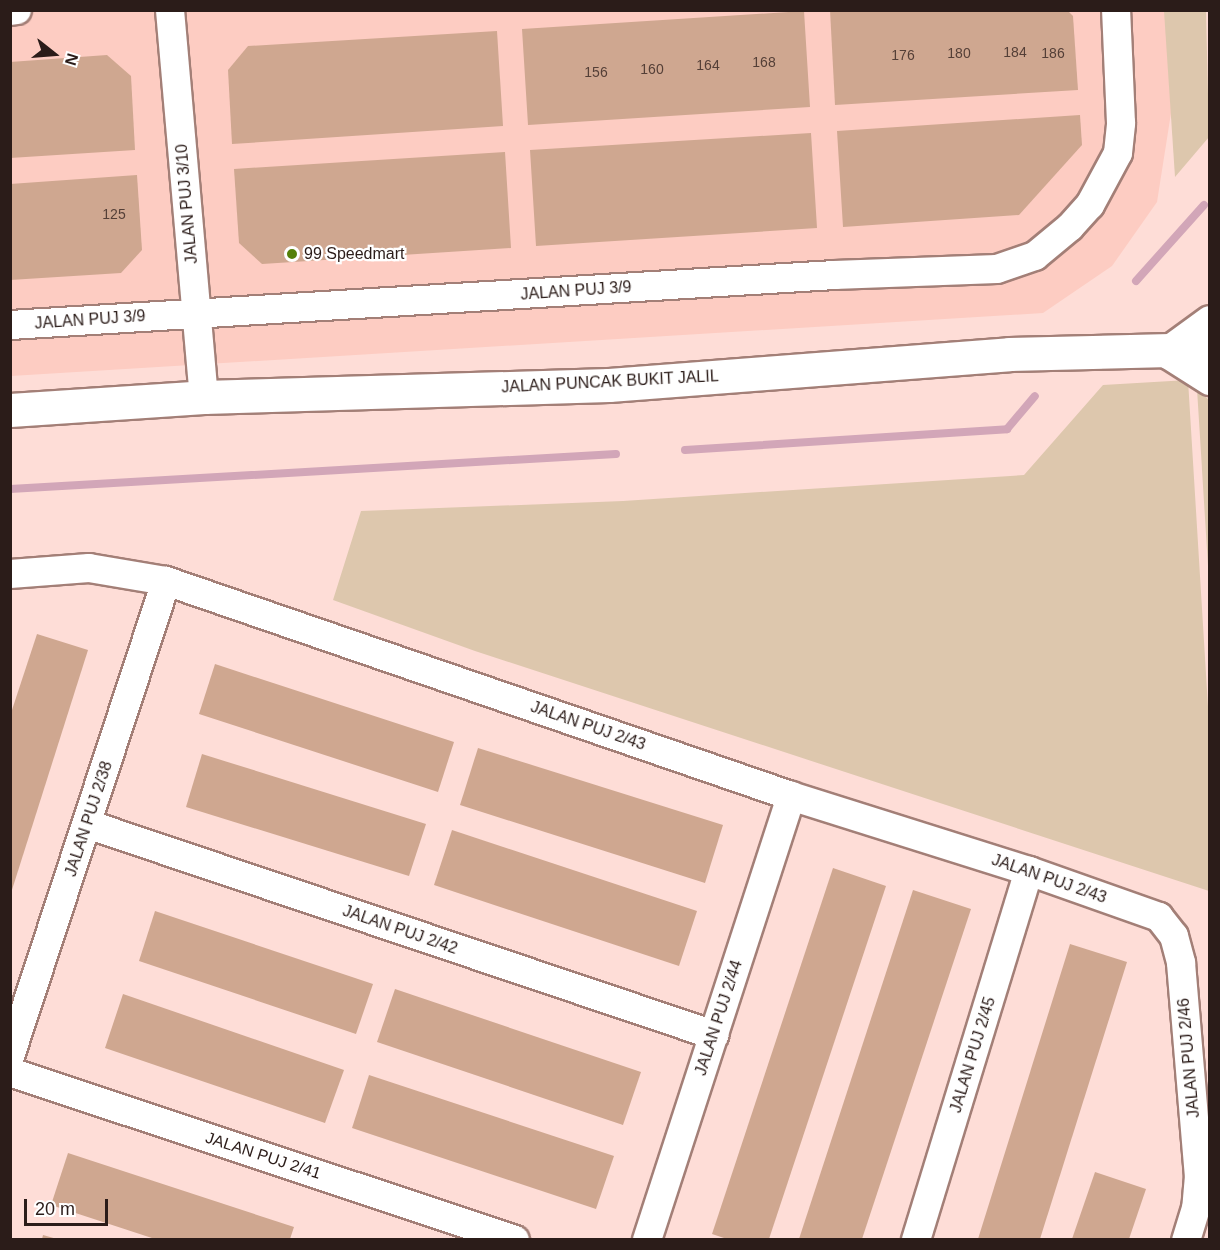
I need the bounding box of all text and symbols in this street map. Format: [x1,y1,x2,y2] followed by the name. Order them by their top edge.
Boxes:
[24,24,84,84] north arrow
[1003,44,1027,60] house number: 184
[947,45,971,61] house number: 180
[1041,45,1065,61] house number: 186
[891,47,915,63] house number: 176
[62,51,82,67] text: N
[752,54,776,70] house number: 168
[696,57,720,73] house number: 164
[640,61,664,77] house number: 160
[584,64,608,80] house number: 156
[172,143,202,265] street label: JALAN PUJ 3/10
[102,206,126,222] house number: 125
[304,244,405,264] place label: 99 Speedmart
[285,247,299,261] marker: 99 Speedmart
[520,278,632,304] street label: JALAN PUJ 3/9
[34,307,146,333] street label: JALAN PUJ 3/9
[501,367,719,397] street label: JALAN PUNCAK BUKIT JALIL
[528,697,648,755] street label: JALAN PUJ 2/43
[61,759,117,879] street label: JALAN PUJ 2/38
[989,850,1109,908] street label: JALAN PUJ 2/43
[340,901,460,959] street label: JALAN PUJ 2/42
[691,958,747,1078] street label: JALAN PUJ 2/44
[946,995,1000,1115] street label: JALAN PUJ 2/45
[1174,997,1204,1119] street label: JALAN PUJ 2/46
[203,1128,323,1184] street label: JALAN PUJ 2/41
[27,1187,111,1225] scale bar
[35,1199,75,1219] text: 20 m

